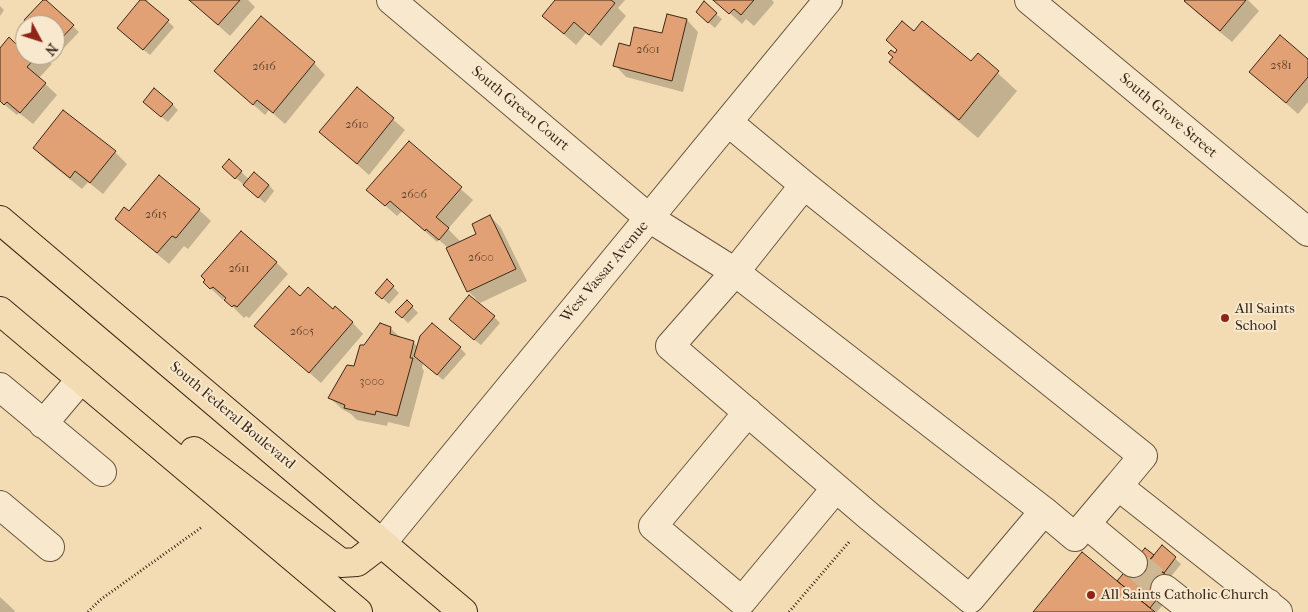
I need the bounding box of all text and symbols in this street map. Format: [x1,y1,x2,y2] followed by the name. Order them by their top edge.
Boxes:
[15,15,65,65] north arrow
[41,40,61,59] text: N
[636,43,660,57] house number: 2601
[1270,59,1292,73] house number: 2581
[252,60,276,74] house number: 2616
[467,63,573,155] street label: South Green Court
[1115,70,1221,162] street label: South Grove Street
[345,118,369,132] house number: 2610
[401,188,427,202] house number: 2606
[145,208,167,222] house number: 2615
[557,218,653,326] street label: West Vassar Avenue
[468,251,494,265] house number: 2600
[228,262,250,276] house number: 2611
[1235,300,1295,335] place label: All Saints School
[1219,312,1231,324] marker: All Saints School
[290,325,314,339] house number: 2605
[166,358,298,474] street label: South Federal Boulevard
[360,375,384,389] house number: 3000
[1101,586,1269,604] place label: All Saints Catholic Church
[1085,589,1097,601] marker: All Saints Catholic Church

